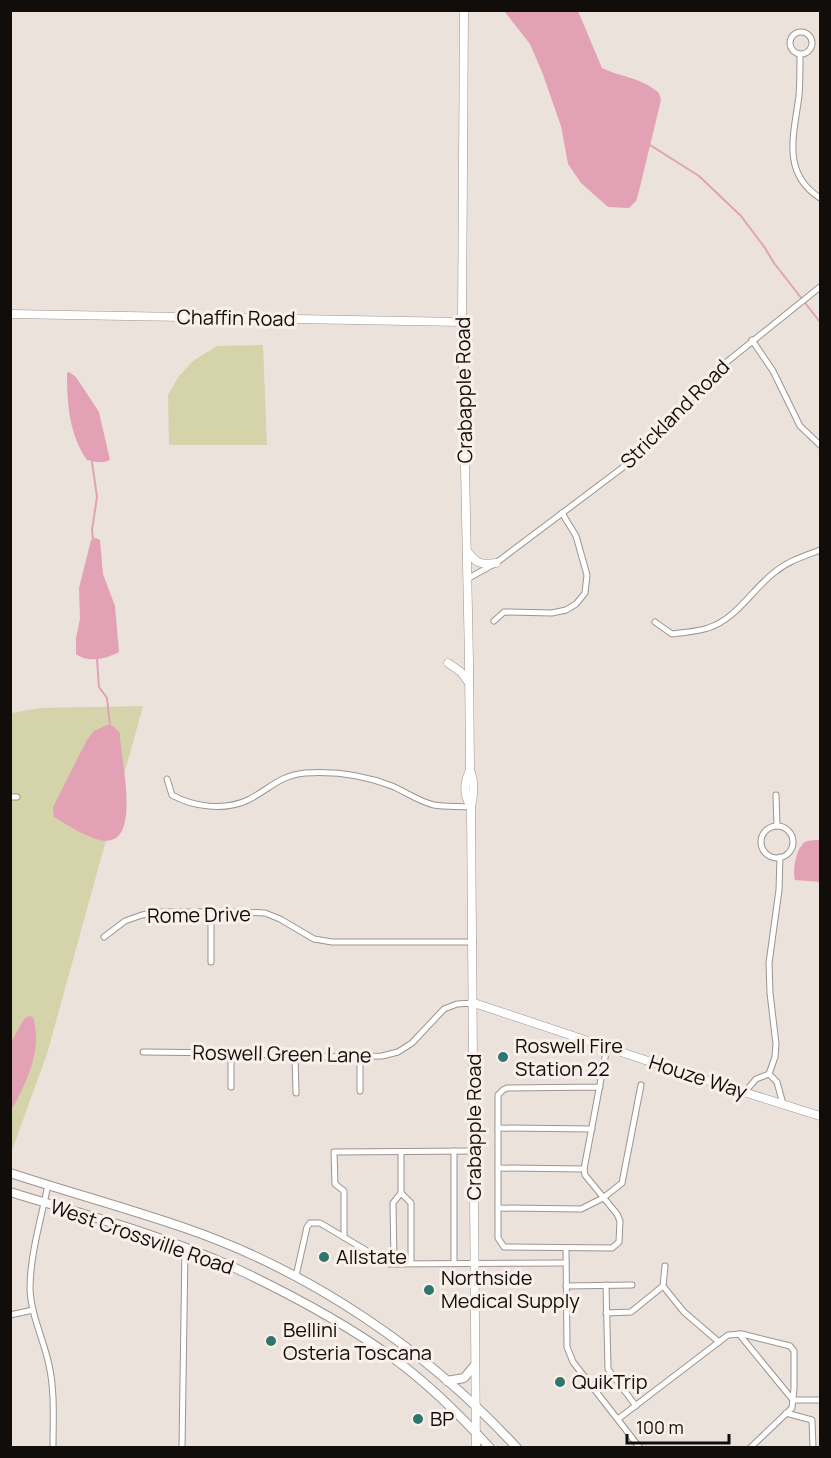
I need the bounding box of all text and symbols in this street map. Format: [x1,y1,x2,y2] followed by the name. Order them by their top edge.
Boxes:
[176,303,296,332] street label: Chaffin Road
[449,316,478,464] street label: Crabapple Road
[614,353,735,474] street label: Strickland Road
[147,900,251,929] street label: Rome Drive
[515,1032,623,1082] place label: Roswell Fire Station 22
[192,1038,372,1069] street label: Roswell Green Lane
[646,1048,751,1105] street label: Houze Way
[496,1050,510,1064] marker: Roswell Fire Station 22
[460,1054,487,1200] street label: Crabapple Road
[47,1192,238,1281] street label: West Crossville Road
[336,1243,407,1270] place label: Allstate
[317,1250,331,1264] marker: Allstate
[441,1264,580,1314] place label: Northside Medical Supply
[422,1283,436,1297] marker: Northside Medical Supply
[283,1316,432,1366] place label: Bellini Osteria Toscana
[264,1334,278,1348] marker: Bellini Osteria Toscana
[572,1368,648,1395] place label: QuikTrip
[553,1375,567,1389] marker: QuikTrip
[430,1405,454,1432] place label: BP
[627,1407,729,1445] scale bar
[411,1412,425,1426] marker: BP
[636,1415,684,1439] text: 100 m

